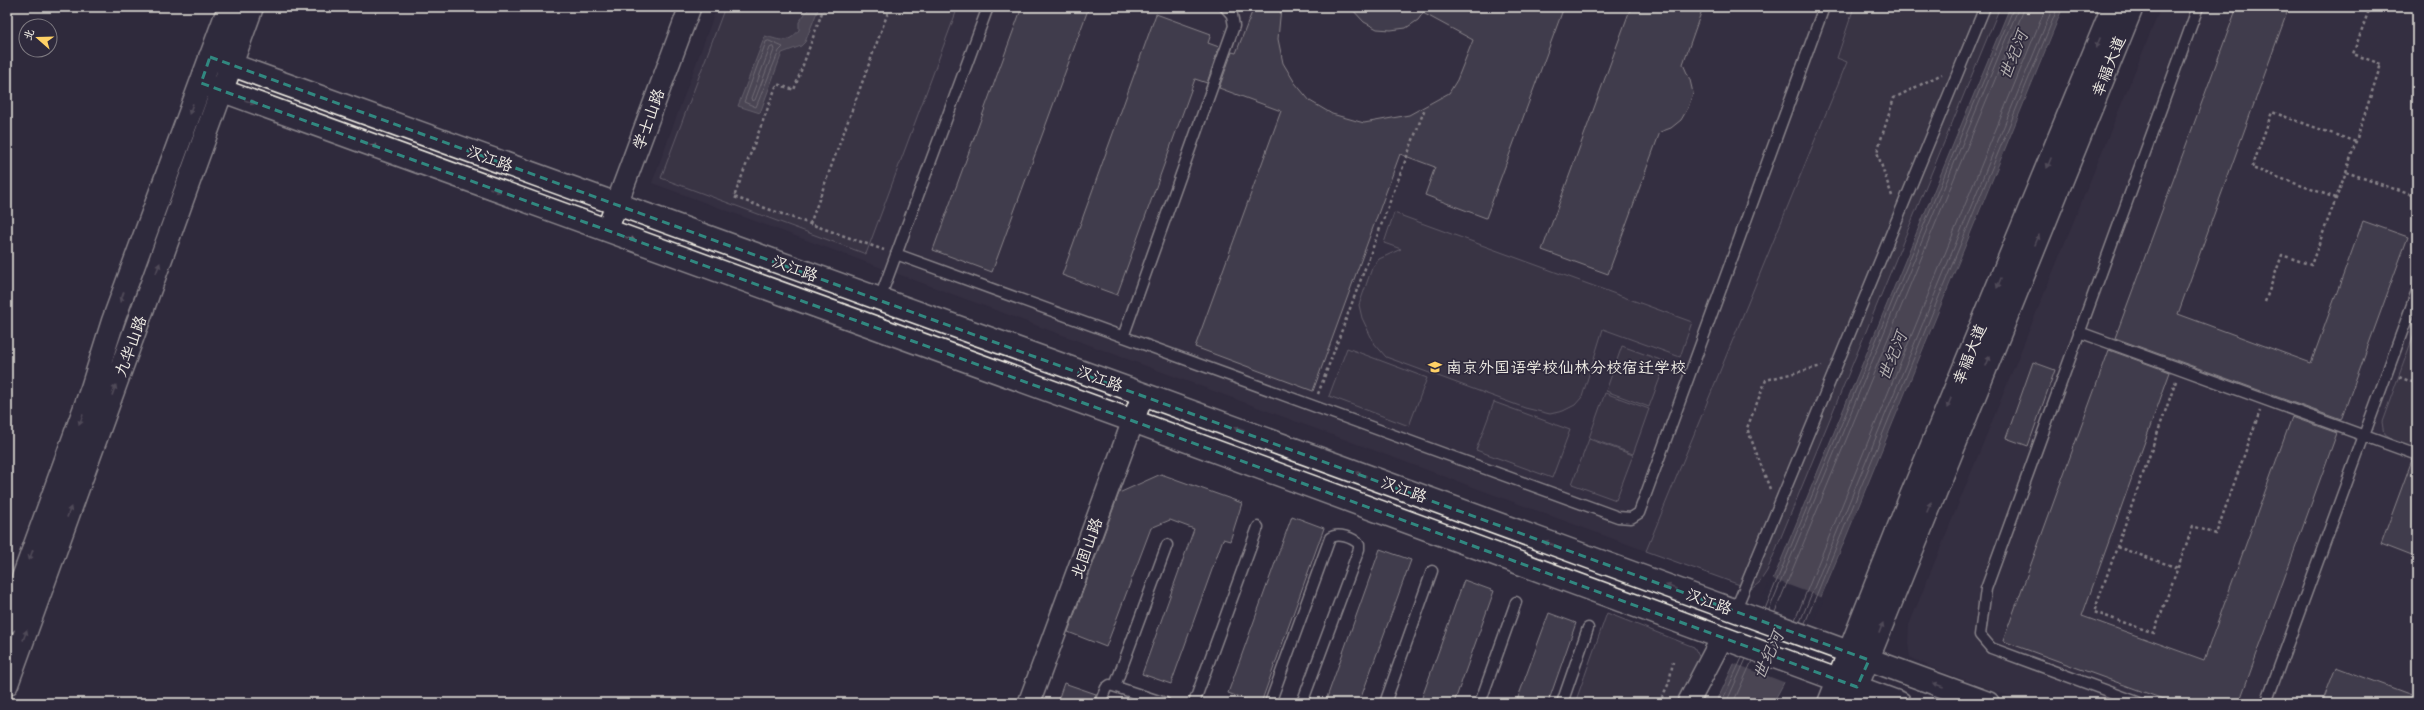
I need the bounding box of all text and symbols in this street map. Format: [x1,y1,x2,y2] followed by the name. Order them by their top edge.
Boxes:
[18,18,58,58] north arrow
[1993,24,2037,84] water label: 世纪河
[20,27,39,43] text: 北
[2087,33,2133,101] street label: 幸福大道
[2095,38,2101,49] one-way arrow
[628,86,672,154] street label: 学士山路
[245,99,257,105] one-way arrow
[188,104,194,116] one-way arrow
[463,140,516,179] street label: 汉江路
[367,143,379,149] one-way arrow
[2045,158,2051,170] one-way arrow
[489,187,501,193] one-way arrow
[2035,234,2041,246] one-way arrow
[625,236,637,242] one-way arrow
[768,250,821,289] street label: 汉江路
[155,262,161,274] one-way arrow
[1996,278,2002,289] one-way arrow
[119,292,125,304] one-way arrow
[110,313,154,381] street label: 九华山路
[1948,321,1994,389] street label: 幸福大道
[1872,325,1916,385] water label: 世纪河
[1986,354,1992,366] one-way arrow
[1446,357,1686,381] place label: 南京外国语学校仙林分校宿迁学校
[1427,359,1443,375] school or university icon: 南京外国语学校仙林分校宿迁学校
[1073,360,1126,399] street label: 汉江路
[111,384,117,396] one-way arrow
[1946,398,1952,410] one-way arrow
[77,415,83,427] one-way arrow
[1233,425,1245,431] one-way arrow
[1355,470,1367,476] one-way arrow
[1377,471,1430,510] street label: 汉江路
[1926,501,1932,513] one-way arrow
[67,506,73,518] one-way arrow
[1066,515,1110,583] street label: 北固山路
[1543,539,1555,545] one-way arrow
[28,550,34,562] one-way arrow
[1682,583,1735,622] street label: 汉江路
[1665,584,1677,590] one-way arrow
[1879,622,1885,634] one-way arrow
[1748,624,1792,684] water label: 世纪河
[22,628,28,640] one-way arrow
[1932,681,1944,687] one-way arrow

